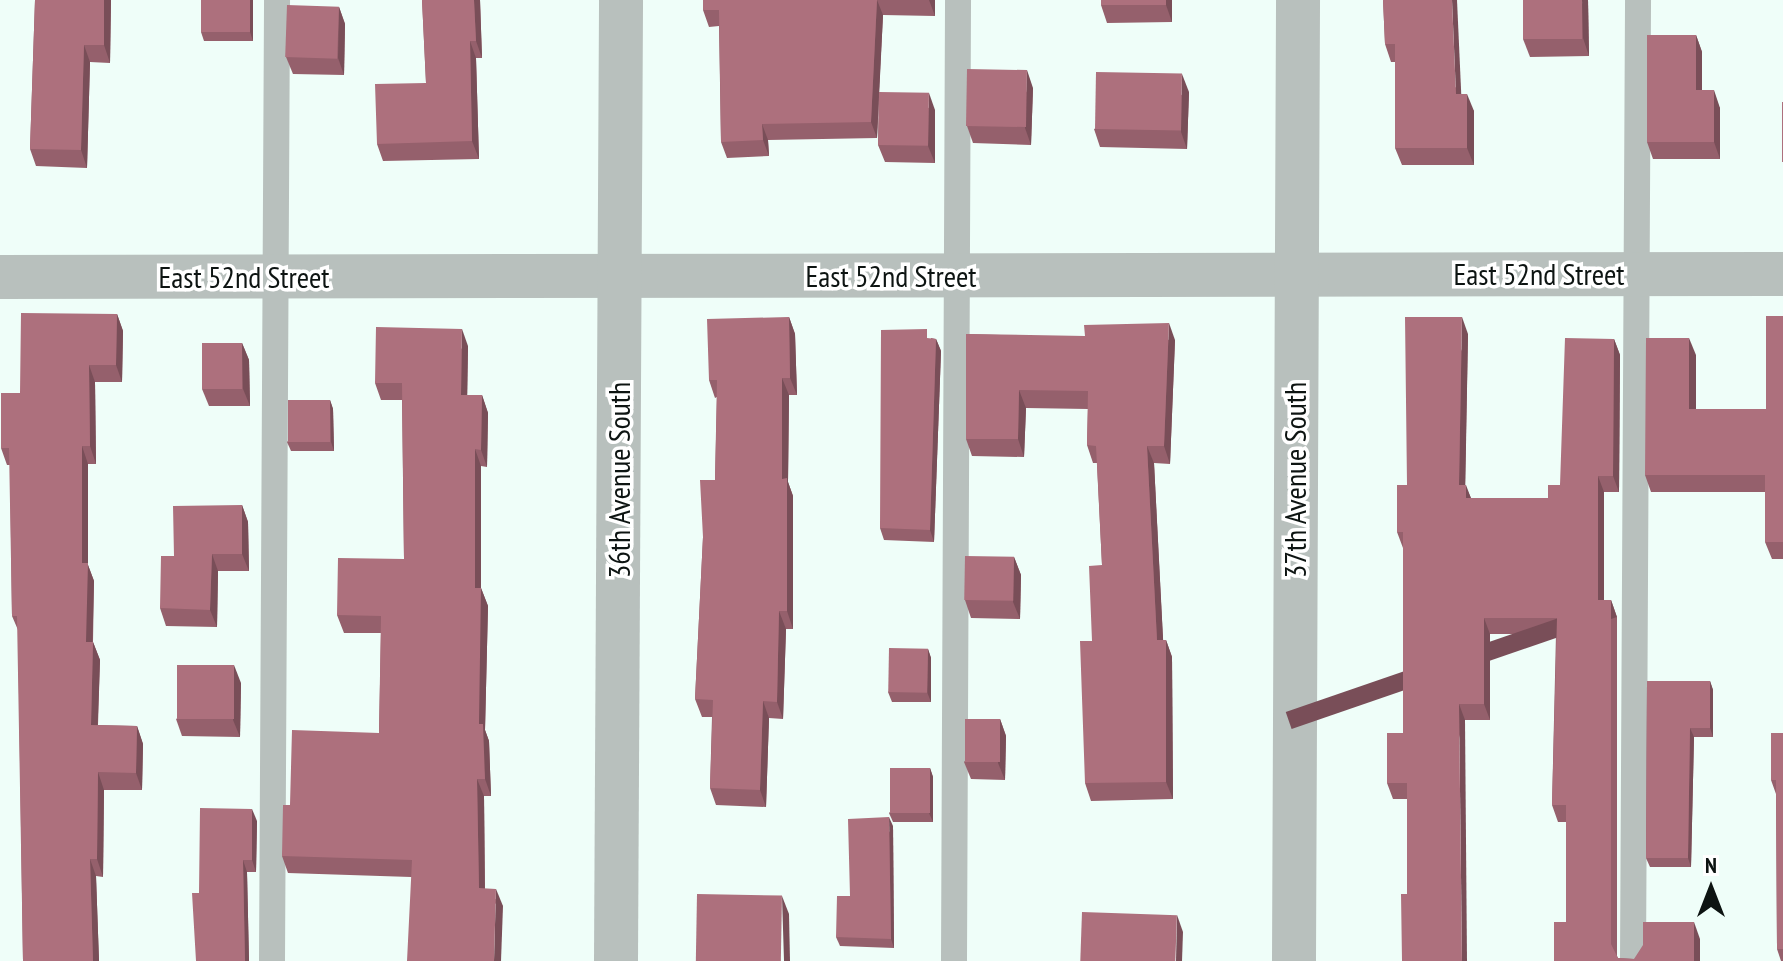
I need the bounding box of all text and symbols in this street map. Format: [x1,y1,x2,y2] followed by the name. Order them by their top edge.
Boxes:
[1453,256,1625,292] street label: East 52nd Street
[805,258,977,294] street label: East 52nd Street
[158,259,330,295] street label: East 52nd Street
[601,381,637,579] street label: 36th Avenue South
[1277,381,1313,579] street label: 37th Avenue South
[1671,849,1751,929] north arrow
[1705,851,1717,879] text: N

